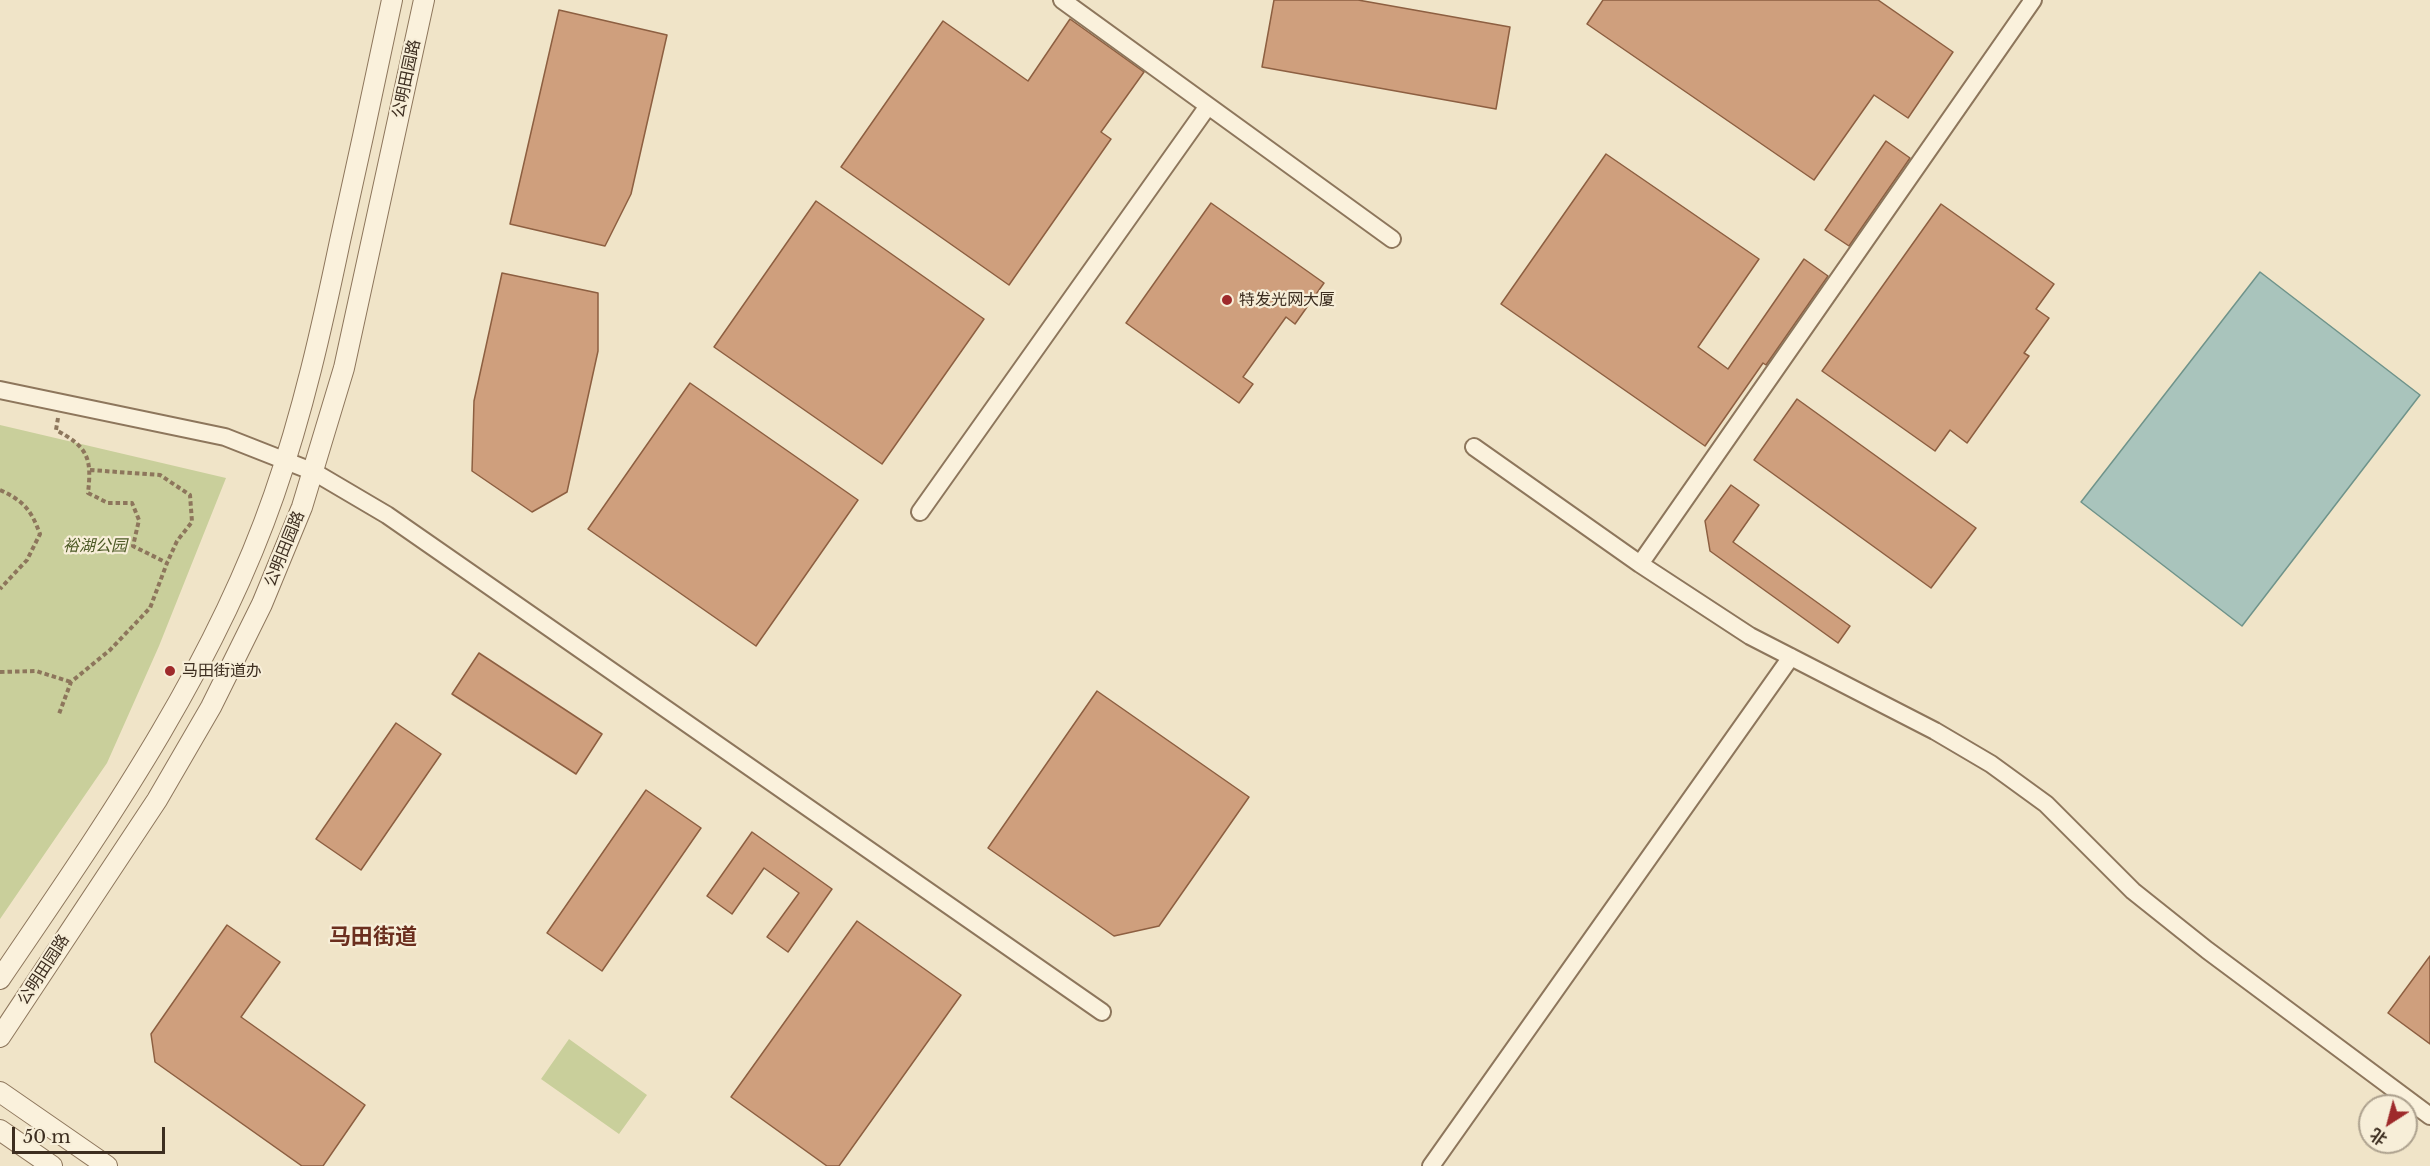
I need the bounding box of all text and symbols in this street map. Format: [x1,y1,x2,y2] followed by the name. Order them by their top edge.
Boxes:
[389,38,425,120] street label: 公明田园路
[1239,290,1335,310] place label: 特发光网大厦
[1220,293,1234,307] marker: 特发光网大厦
[261,508,309,590] street label: 公明田园路
[63,536,127,556] park label: 裕湖公园
[182,661,262,681] place label: 马田街道办
[163,664,177,678] marker: 马田街道办
[329,925,417,951] district label: 马田街道
[14,931,74,1009] street label: 公明田园路
[2358,1094,2418,1154] north arrow
[15,1115,168,1153] scale bar
[2366,1124,2391,1150] text: 北
[23,1126,71,1148] text: 50 m

